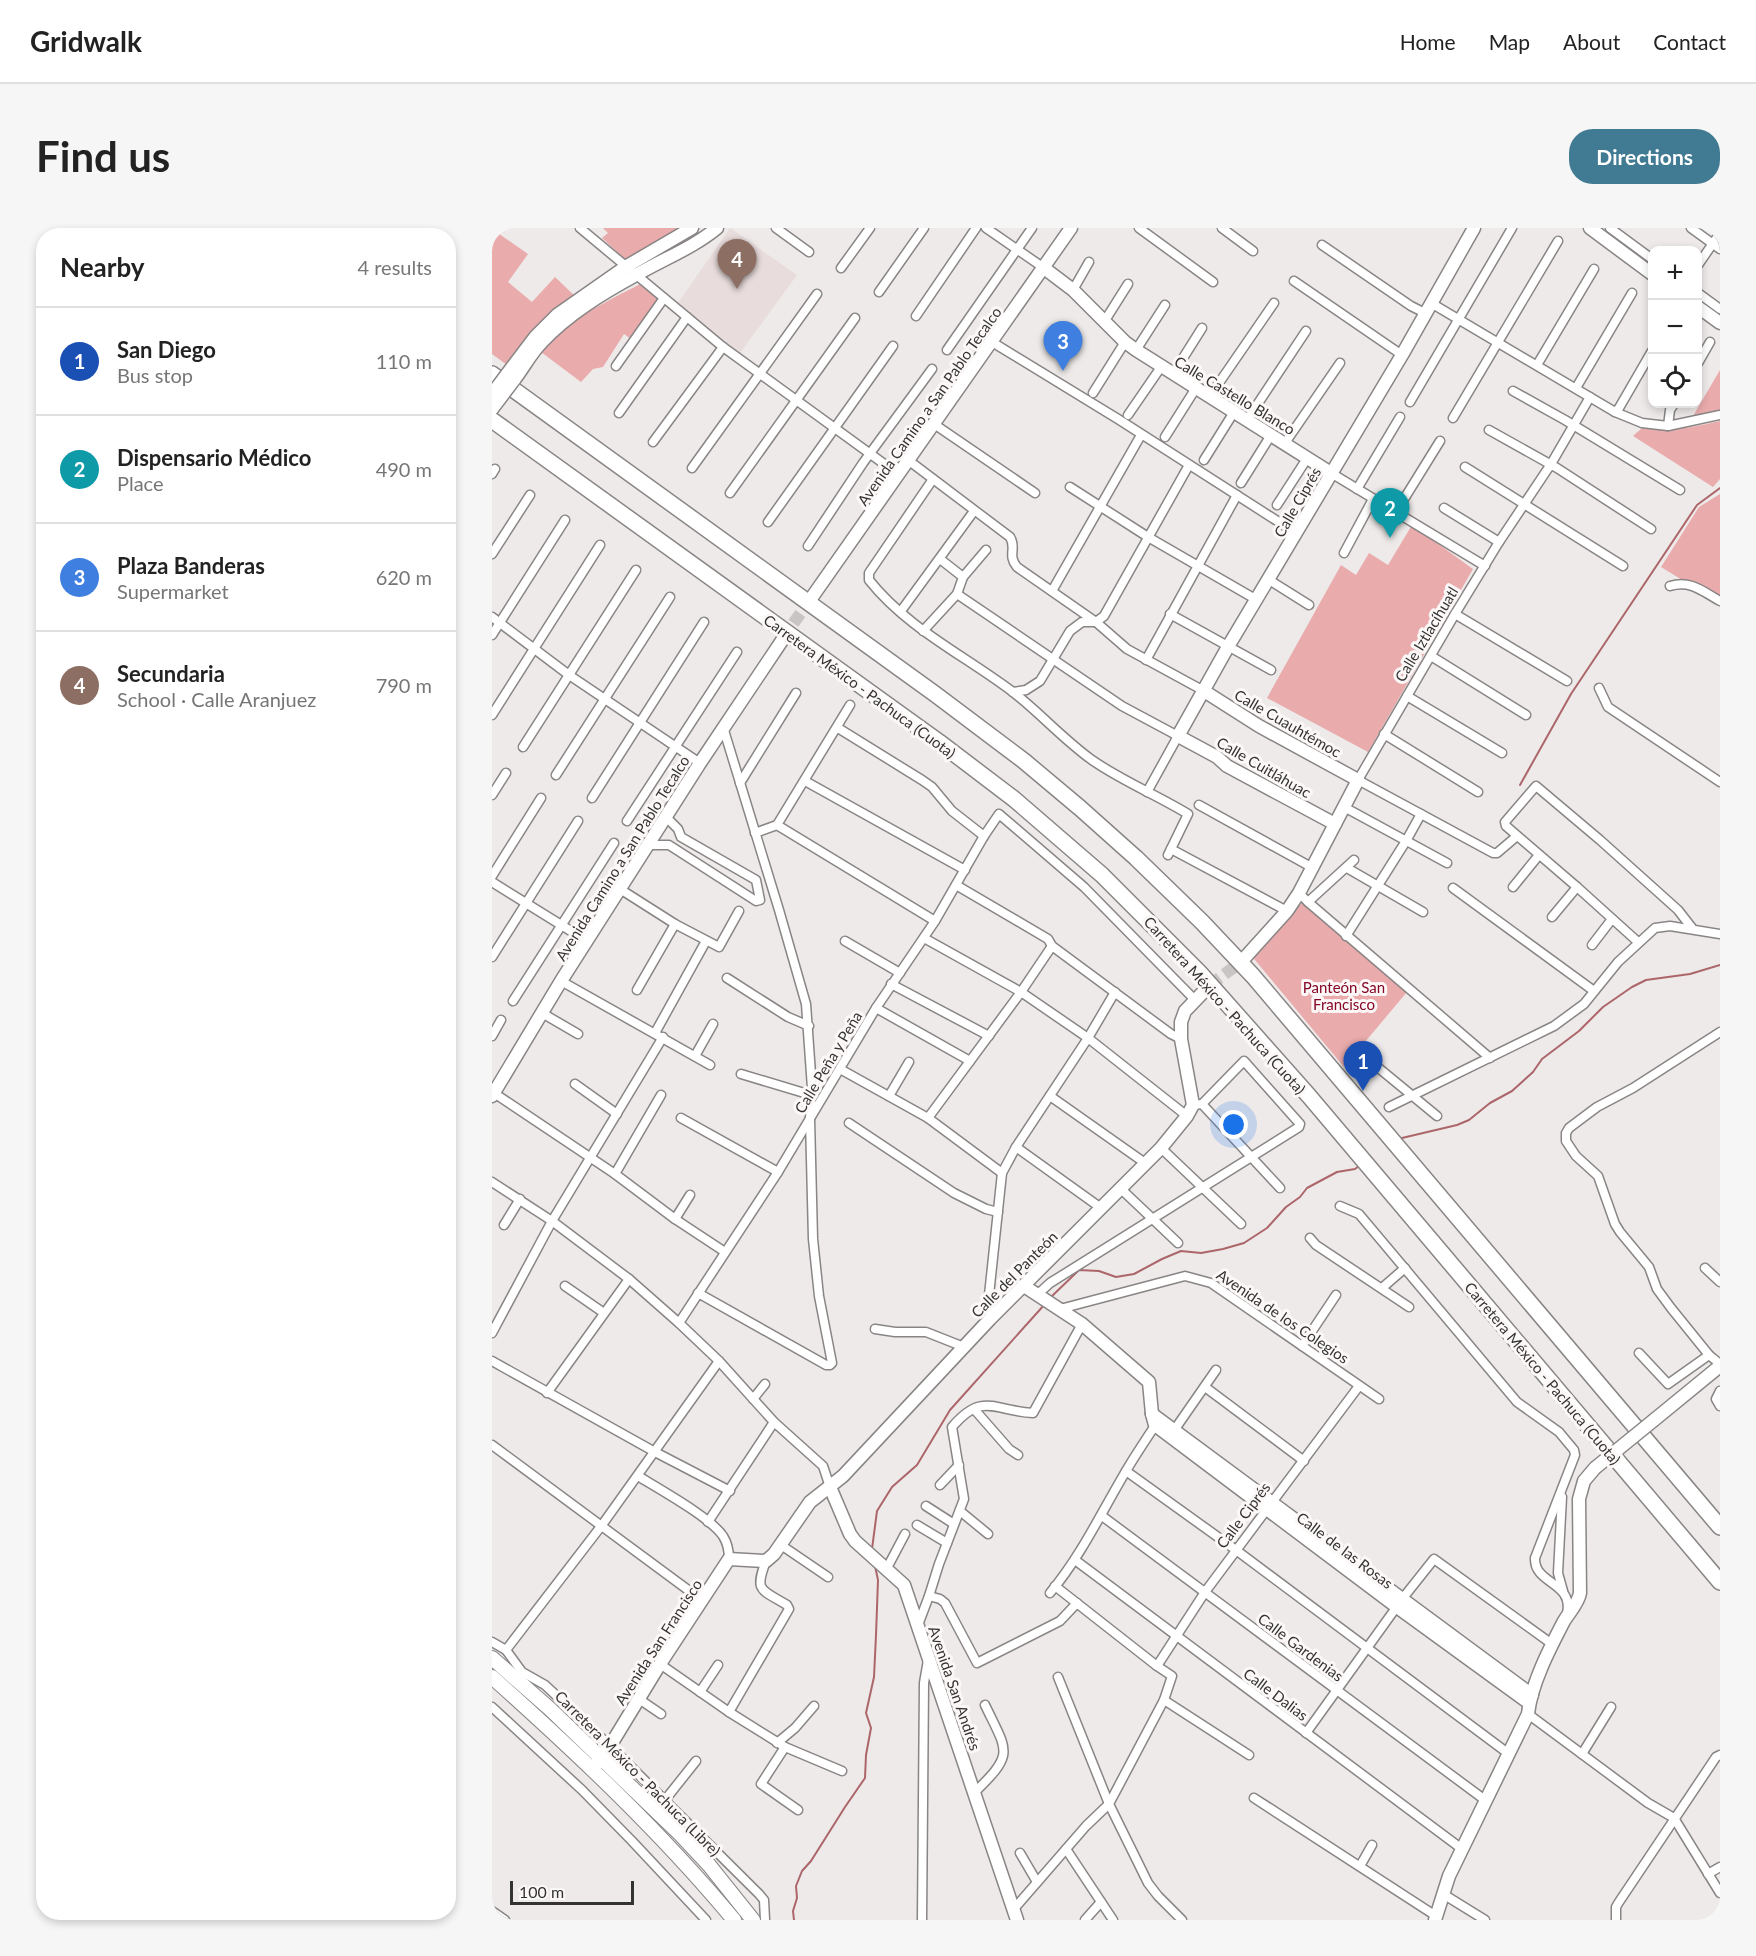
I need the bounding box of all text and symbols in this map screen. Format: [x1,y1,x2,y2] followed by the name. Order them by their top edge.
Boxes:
[30,24,142,58] text: Gridwalk
[1400,29,1456,54] text: Home
[1489,29,1530,54] text: Map
[1563,29,1620,54] text: About
[1653,29,1726,54] text: Contact
[1569,129,1720,184] button: Directions
[36,131,170,181] text: Find us
[718,239,756,289] pin: 4
[1648,246,1702,408] map controls
[1648,246,1702,300] button: +
[60,251,145,283] text: Nearby
[357,255,432,279] text: 4 results
[1648,300,1702,354] button: −
[853,303,1005,509] street label: Avenida Camino a San Pablo Tecalco
[1044,322,1082,371] pin: 3
[117,336,216,363] text: San Diego
[74,349,85,373] text: 1
[376,349,432,373] text: 110 m
[1171,352,1299,438] street label: Calle Castello Blanco
[1648,354,1702,408] button: locate
[117,363,193,387] text: Bus stop
[117,444,311,471] text: Dispensario Médico
[74,457,85,481] text: 2
[376,457,432,481] text: 490 m
[1270,464,1324,540] street label: Calle Ciprés
[117,471,164,495] text: Place
[1370,488,1410,538] pin: 2
[117,552,265,579] text: Plaza Banderas
[74,565,85,589] text: 3
[376,565,432,589] text: 620 m
[117,579,229,603] text: Supermarket
[1391,583,1461,685] street label: Calle Iztlacíhuatl
[761,610,959,762] street label: Carretera México - Pachuca (Cuota)
[117,660,225,687] text: Secundaria
[74,673,85,697] text: 4
[376,673,432,697] text: 790 m
[1232,685,1344,761] street label: Calle Cuauhtémoc
[117,687,316,711] text: School · Calle Aranjuez
[1214,733,1314,801] street label: Calle Cuitláhuac
[551,752,693,964] street label: Avenida Camino a San Pablo Tecalco
[1140,913,1310,1097] street label: Carretera México - Pachuca (Cuota)
[1303,978,1385,1013] park label: Panteón San Francisco
[790,1008,866,1116] street label: Calle Peña y Peña
[1344,1042,1382,1091] pin: 1
[1219,1110,1248,1139] your location
[967,1227,1061,1321] street label: Calle del Panteón
[1214,1265,1352,1367] street label: Avenida de los Colegios
[1461,1278,1625,1468] street label: Carretera México - Pachuca (Cuota)
[1212,1478,1274,1552] street label: Calle Ciprés
[1293,1508,1397,1592] street label: Calle de las Rosas
[611,1576,705,1708] street label: Avenida San Francisco
[1255,1609,1347,1685] street label: Calle Gardenias
[925,1623,985,1753] street label: Avenida San Andrés
[1240,1664,1312,1724] street label: Calle Dalias
[552,1687,724,1859] street label: Carretera México - Pachuca (Libre)
[510,1878,634,1906] scale bar
[519,1882,564,1901] text: 100 m

